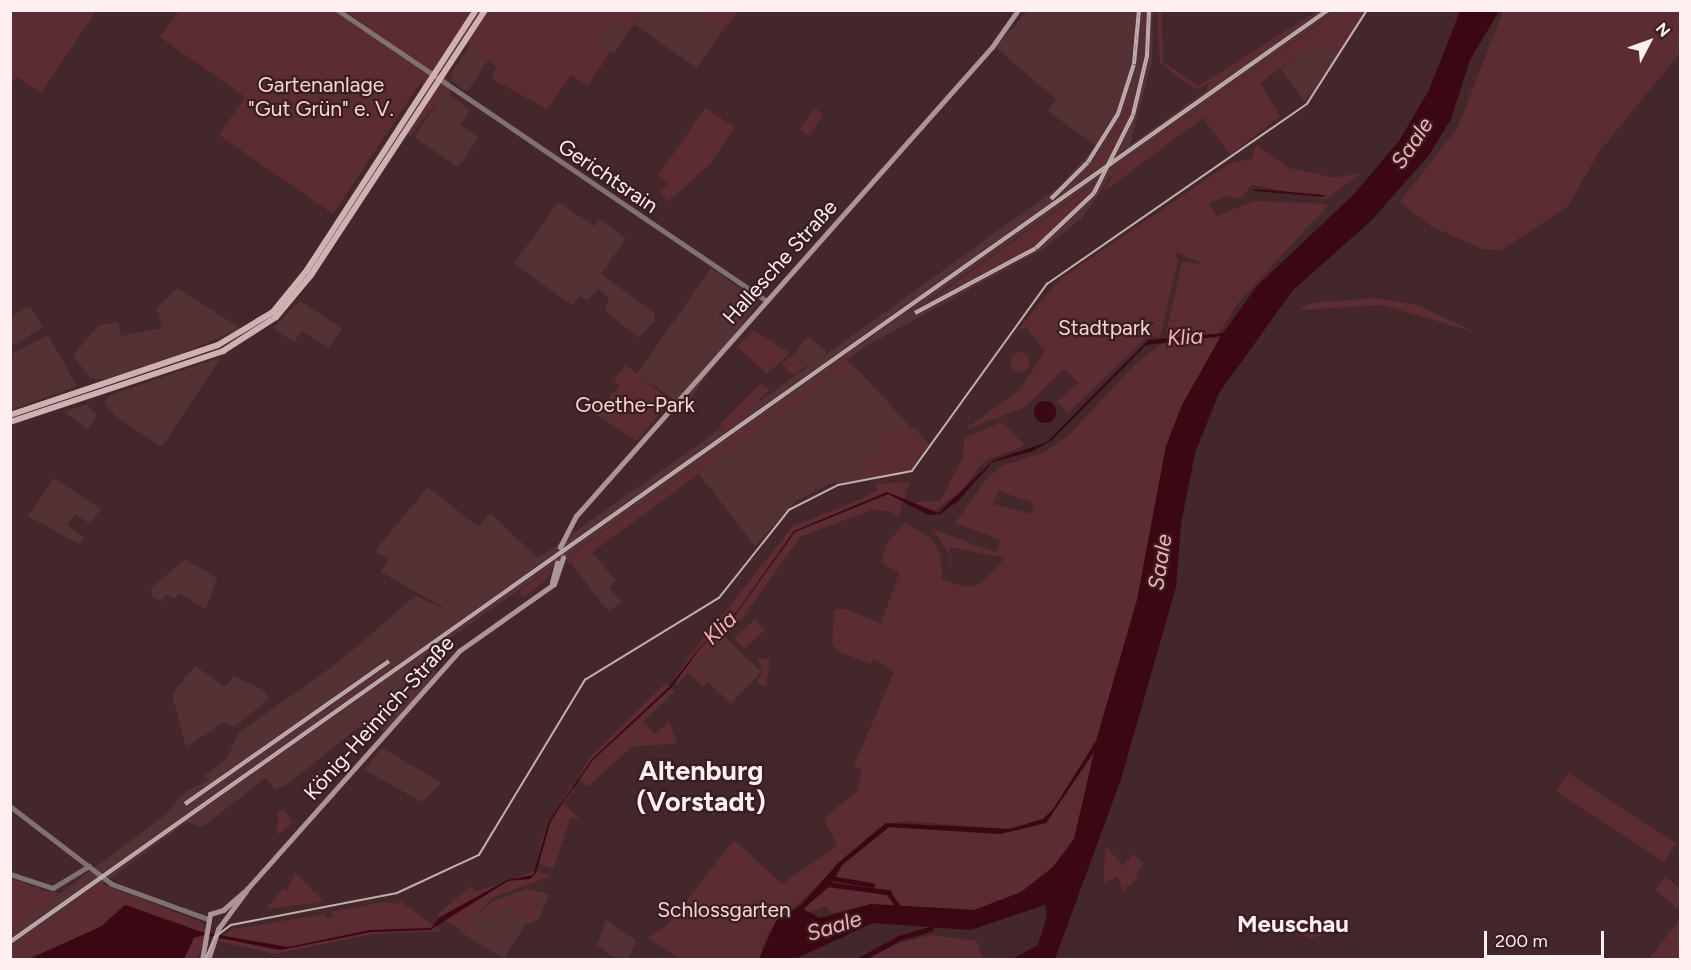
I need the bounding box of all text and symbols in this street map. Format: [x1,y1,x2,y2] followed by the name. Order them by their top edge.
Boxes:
[1619,12,1679,72] north arrow
[1652,19,1674,41] text: N
[248,72,394,122] park label: Gartenanlage "Gut Grün" e. V.
[1385,112,1439,174] water label: Saale
[553,134,663,218] street label: Gerichtsrain
[718,195,842,329] street label: Hallesche Straße
[1058,315,1150,341] park label: Stadtpark
[1166,323,1204,351] water label: Klia
[575,392,695,418] park label: Goethe-Park
[1143,532,1177,592] water label: Saale
[698,606,742,650] water label: Klia
[299,631,459,805] street label: König-Heinrich-Straße
[636,754,766,817] district label: Altenburg (Vorstadt)
[657,897,791,923] park label: Schlossgarten
[803,905,865,947] water label: Saale
[1237,910,1349,938] district label: Meuschau
[1487,919,1607,957] scale bar
[1495,930,1548,952] text: 200 m

